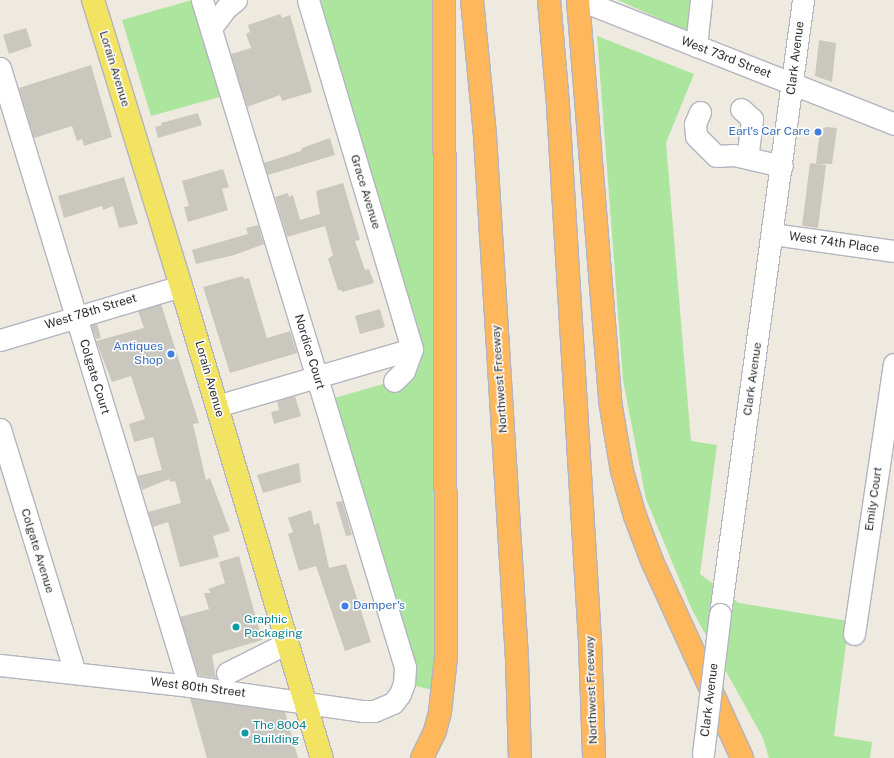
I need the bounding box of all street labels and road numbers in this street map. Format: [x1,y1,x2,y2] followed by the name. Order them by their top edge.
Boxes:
[784,20,808,96] street label: Clark Avenue
[96,29,132,109] street label: Lorain Avenue
[679,34,773,82] street label: West 73rd Street
[347,153,383,231] street label: Grace Avenue
[788,230,880,256] street label: West 74th Place
[43,291,139,333] street label: West 78th Street
[291,313,327,391] street label: Nordica Court
[489,324,511,434] street label: Northwest Freeway
[76,338,112,416] street label: Colgate Court
[191,339,227,419] street label: Lorain Avenue
[741,341,765,417] street label: Clark Avenue
[862,466,886,532] street label: Emily Court
[17,507,57,595] street label: Colgate Avenue
[583,636,601,744] street label: Northwest Freeway
[698,662,722,738] street label: Clark Avenue
[150,675,246,701] street label: West 80th Street

